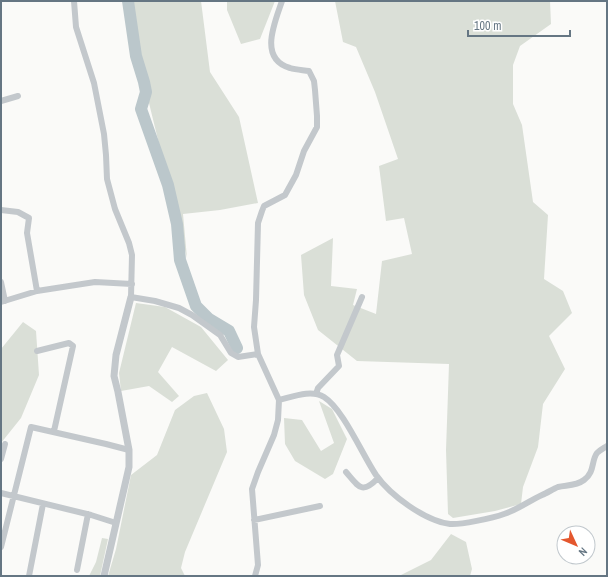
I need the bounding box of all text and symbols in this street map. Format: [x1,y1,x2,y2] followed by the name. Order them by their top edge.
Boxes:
[468,12,570,38] scale bar
[474,18,501,34] text: 100 m
[556,525,596,565] north arrow
[576,545,590,559] text: N

